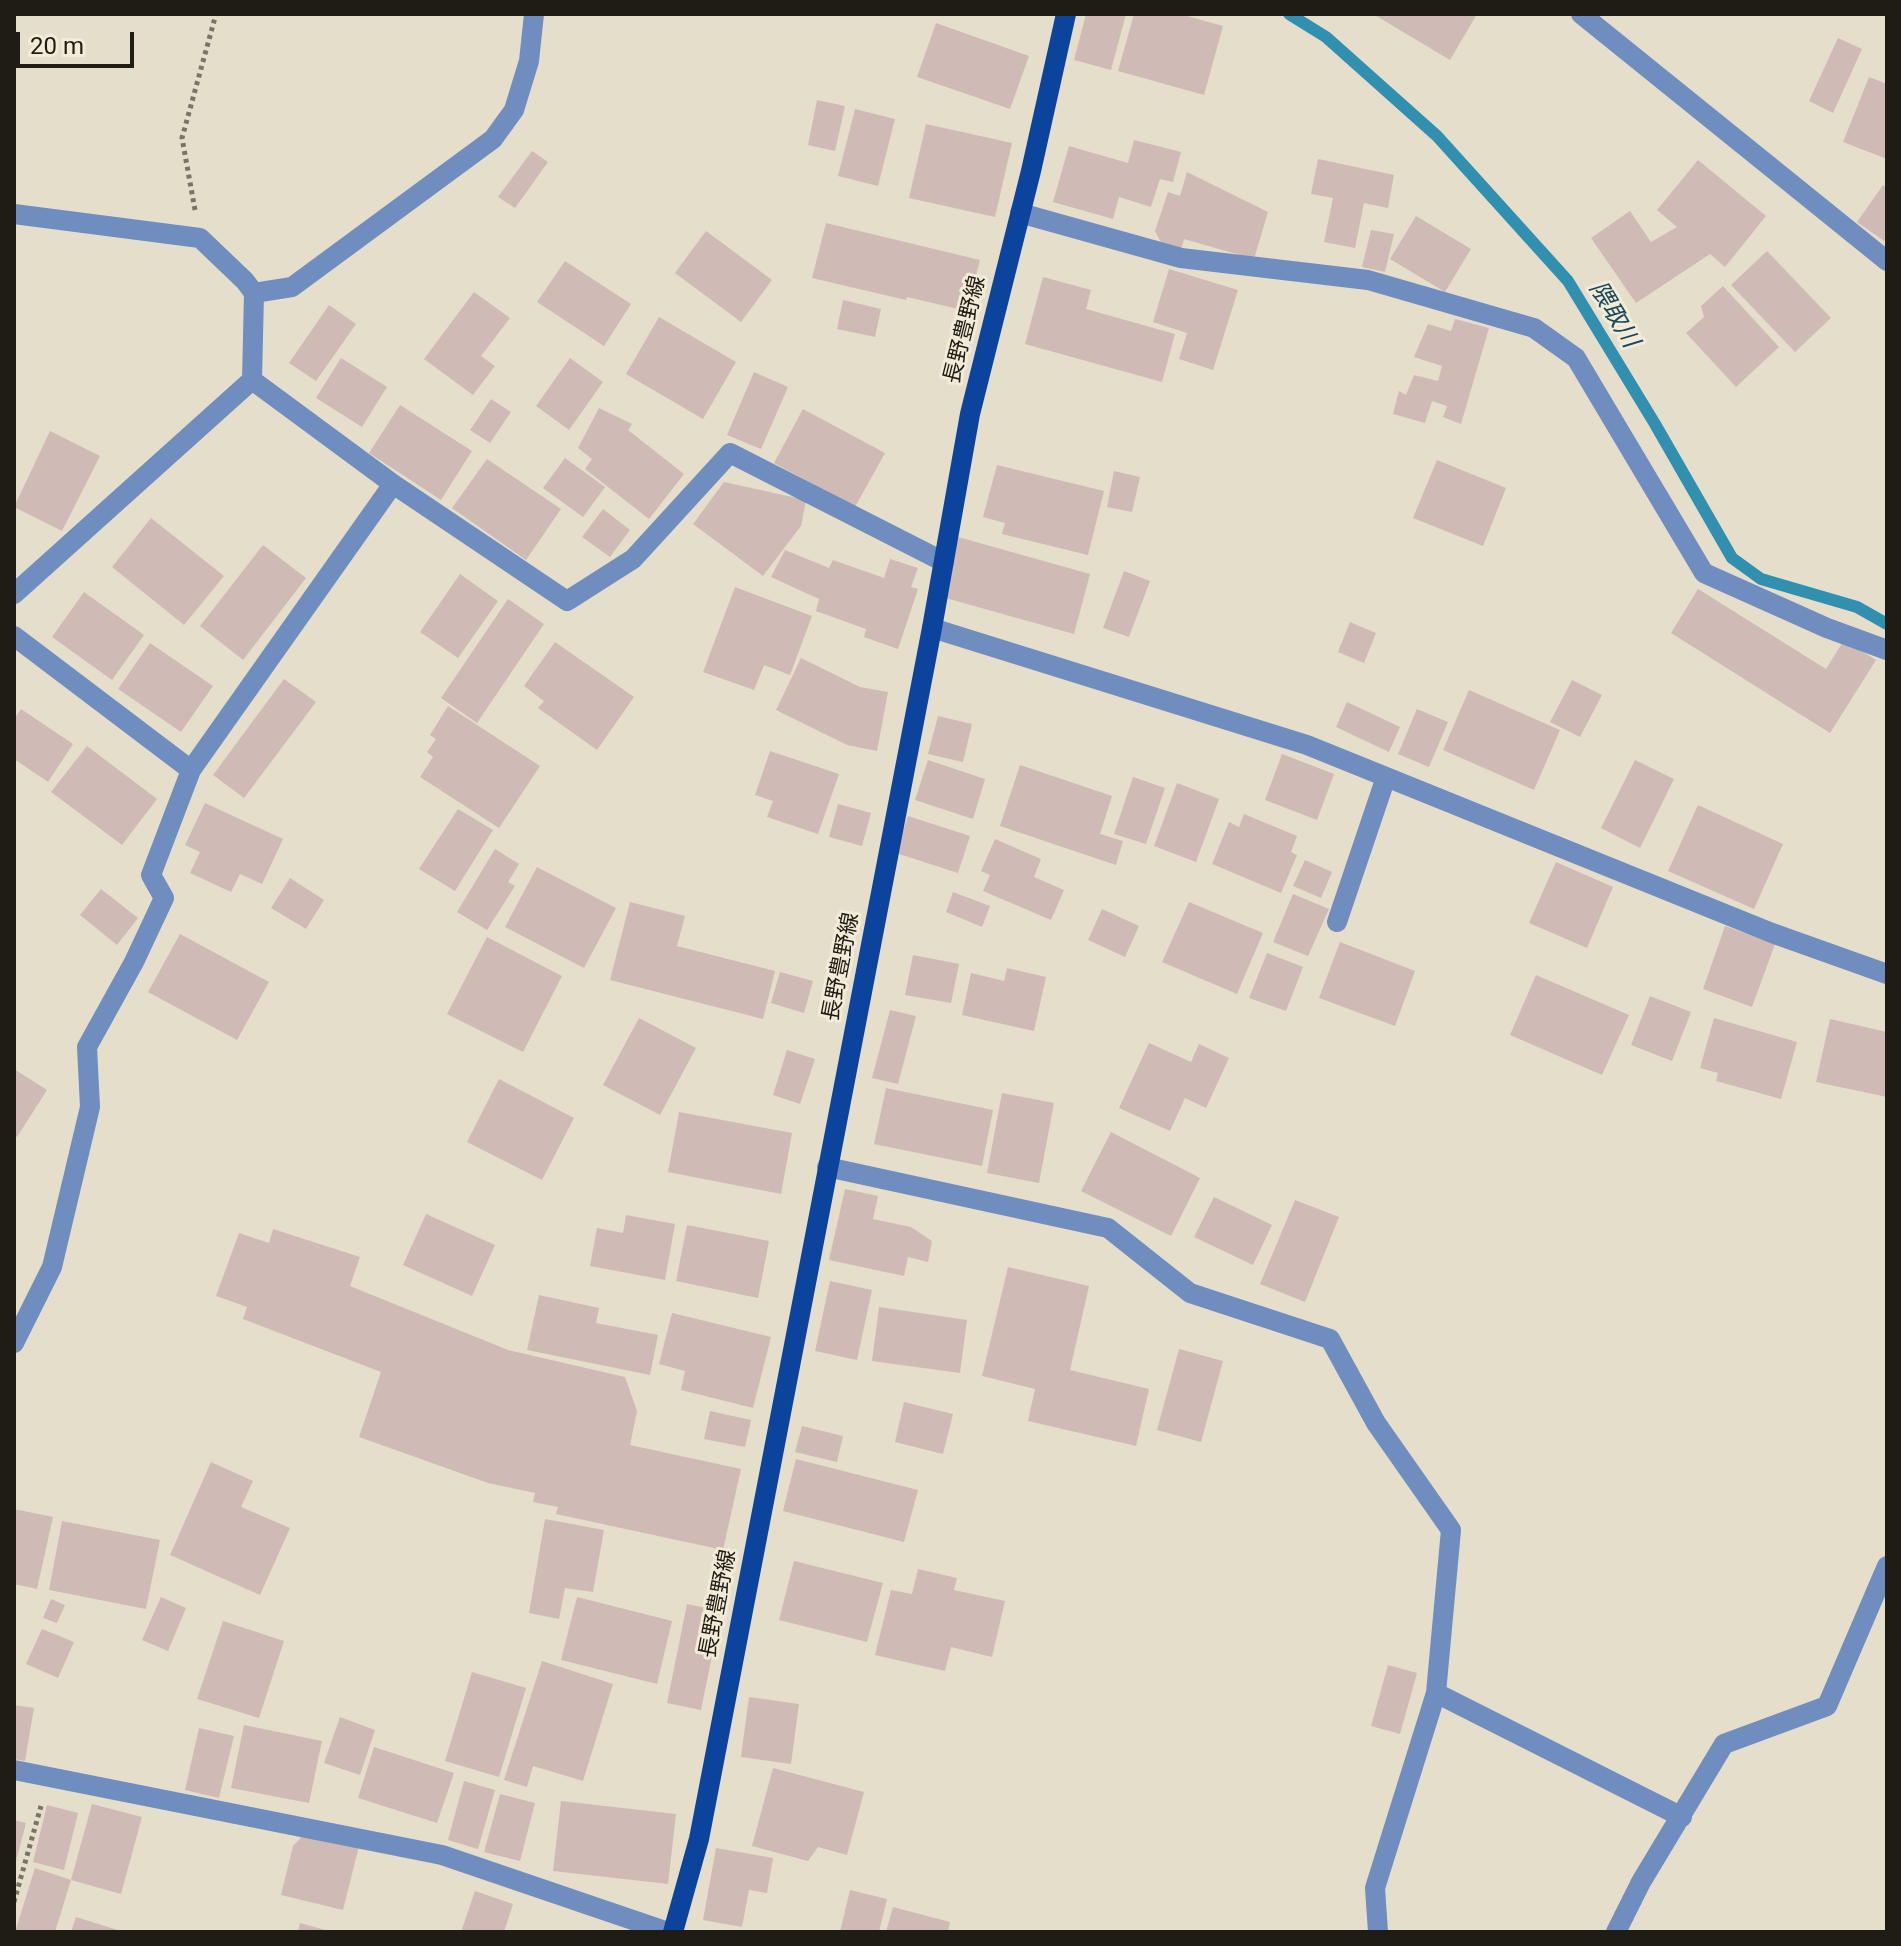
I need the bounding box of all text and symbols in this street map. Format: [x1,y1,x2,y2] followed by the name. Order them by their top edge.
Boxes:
[20,16,138,66] scale bar
[30,32,84,60] text: 20 m
[940,273,992,387] street label: 長野豊野線
[1582,277,1644,353] water label: 隈取川
[819,910,865,1024] street label: 長野豊野線
[696,1547,742,1661] street label: 長野豊野線

